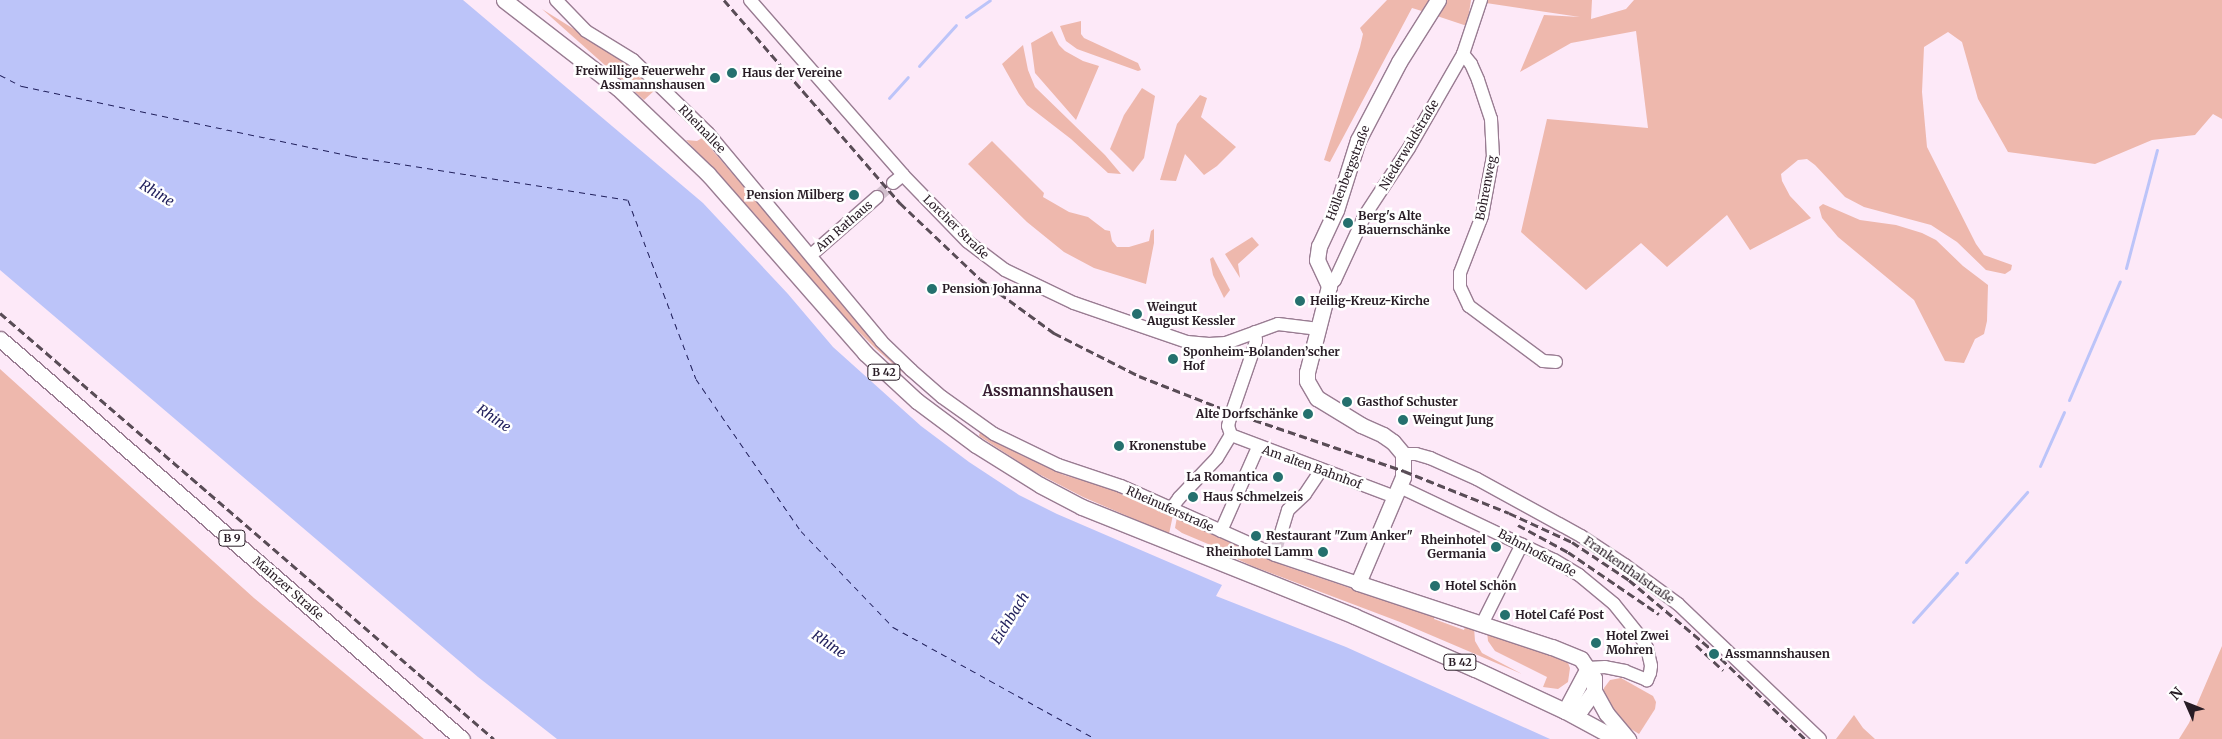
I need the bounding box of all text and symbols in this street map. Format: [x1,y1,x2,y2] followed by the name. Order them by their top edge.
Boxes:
[575,64,705,92] place label: Freiwillige Feuerwehr Assmannshausen
[742,66,842,80] place label: Haus der Vereine
[726,67,738,79] marker: Haus der Vereine
[709,72,721,84] marker: Freiwillige Feuerwehr Assmannshausen
[1376,97,1442,193] street label: Niederwaldstraße
[676,102,728,156] street label: Rheinallee
[1323,123,1373,223] street label: Höllenbergstraße
[1473,154,1499,222] street label: Bohrenweg
[137,176,177,210] water label: Rhine
[746,188,844,202] place label: Pension Milberg
[848,189,860,201] marker: Pension Milberg
[920,192,992,262] street label: Lorcher Straße
[813,198,875,254] street label: Am Rathaus
[1358,209,1450,237] place label: Berg's Alte Bauernschänke
[1342,217,1354,229] marker: Berg's Alte Bauernschänke
[942,282,1042,296] place label: Pension Johanna
[926,283,938,295] marker: Pension Johanna
[1310,294,1429,308] place label: Heilig-Kreuz-Kirche
[1294,295,1306,307] marker: Heilig-Kreuz-Kirche
[1147,300,1235,328] place label: Weingut August Kessler
[1131,308,1143,320] marker: Weingut August Kessler
[1183,345,1340,373] place label: Sponheim-Bolanden’scher Hof
[1167,353,1179,365] marker: Sponheim-Bolanden’scher Hof
[866,364,902,381] road number: B 42
[982,382,1114,400] district label: Assmannshausen
[1357,395,1458,409] place label: Gasthof Schuster
[1341,396,1353,408] marker: Gasthof Schuster
[474,401,514,435] water label: Rhine
[1196,407,1298,421] place label: Alte Dorfschänke
[1302,408,1314,420] marker: Alte Dorfschänke
[1413,413,1493,427] place label: Weingut Jung
[1397,414,1409,426] marker: Weingut Jung
[1129,439,1206,453] place label: Kronenstube
[1113,440,1125,452] marker: Kronenstube
[1260,442,1364,492] street label: Am alten Bahnhof
[1186,470,1268,484] place label: La Romantica
[1272,471,1284,483] marker: La Romantica
[1124,483,1216,535] street label: Rheinuferstraße
[1203,490,1303,504] place label: Haus Schmelzeis
[1187,491,1199,503] marker: Haus Schmelzeis
[1495,526,1579,580] street label: Bahnhofstraße
[1266,529,1413,543] place label: Restaurant "Zum Anker"
[218,530,246,546] road number: B 9
[1250,530,1262,542] marker: Restaurant "Zum Anker"
[1421,533,1486,561] place label: Rheinhotel Germania
[1581,533,1677,607] street label: Frankenthalstraße
[1490,541,1502,553] marker: Rheinhotel Germania
[1206,545,1313,559] place label: Rheinhotel Lamm
[1317,546,1329,558] marker: Rheinhotel Lamm
[250,553,326,623] street label: Mainzer Straße
[1445,579,1516,593] place label: Hotel Schön
[1429,580,1441,592] marker: Hotel Schön
[988,589,1032,647] water label: Eichbach
[1515,608,1604,622] place label: Hotel Café Post
[1499,609,1511,621] marker: Hotel Café Post
[809,627,849,661] water label: Rhine
[1606,629,1669,657] place label: Hotel Zwei Mohren
[1590,637,1602,649] marker: Hotel Zwei Mohren
[1707,647,1721,661] marker: Assmannshausen
[1725,647,1830,661] place label: Assmannshausen
[1442,654,1478,670] road number: B 42
[2162,679,2212,729] north arrow
[2166,683,2187,704] text: N

